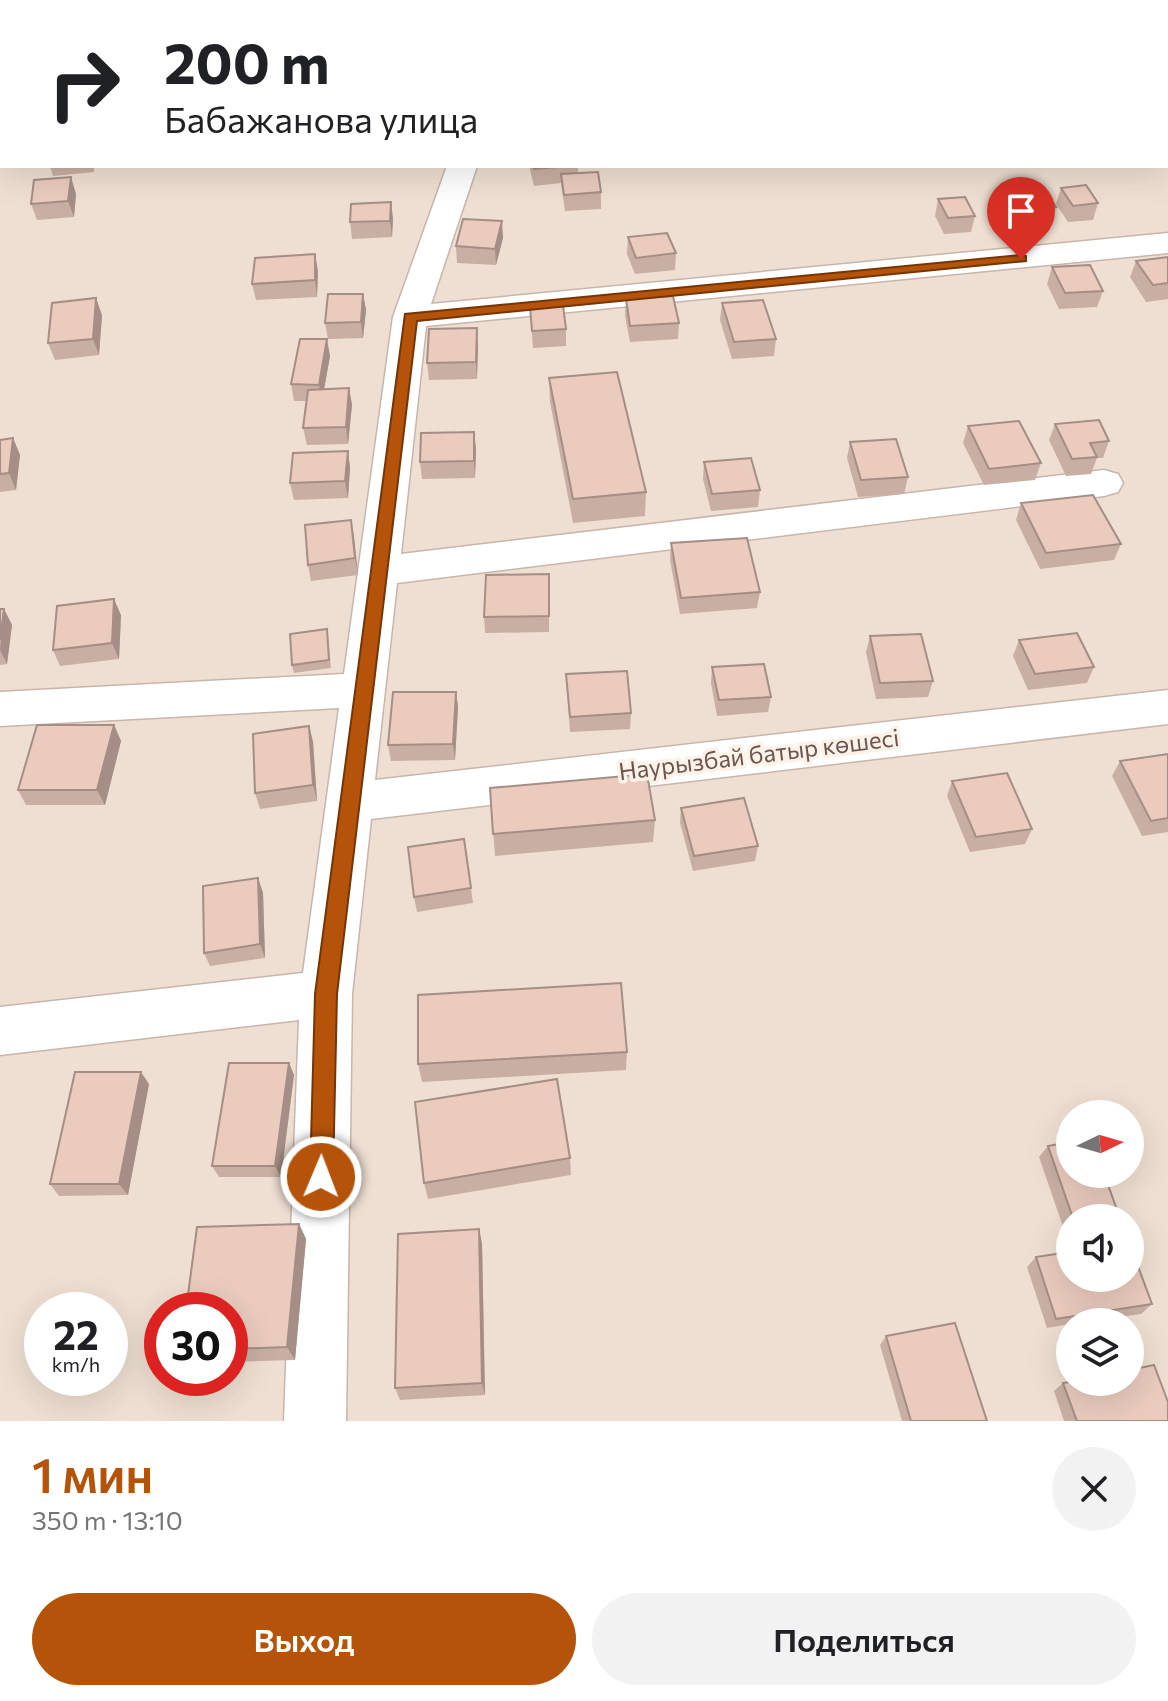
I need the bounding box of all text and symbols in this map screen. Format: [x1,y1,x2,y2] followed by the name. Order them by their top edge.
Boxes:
[164,27,330,96] text: 200 m
[32,32,136,136] icon: right
[164,96,478,140] text: Бабажанова улица
[987,177,1055,259] pin
[999,189,1043,233] icon: arrive
[617,722,901,785] street label: Наурызбай батыр көшесі
[1056,1100,1144,1188] north arrow
[1056,1100,1144,1396] map controls
[279,1135,363,1219] position arrow
[1056,1204,1144,1292] button: sound
[144,1292,248,1396] speed limit sign: 30
[1056,1308,1144,1396] button: layers
[53,1309,99,1358] text: 22
[52,1352,100,1376] text: km/h
[32,1444,153,1503] text: 1 мин
[1052,1447,1136,1531] button: close
[32,1504,183,1535] text: 350 m · 13:10
[32,1593,576,1685] button: Выход
[592,1593,1136,1685] button: Поделиться

